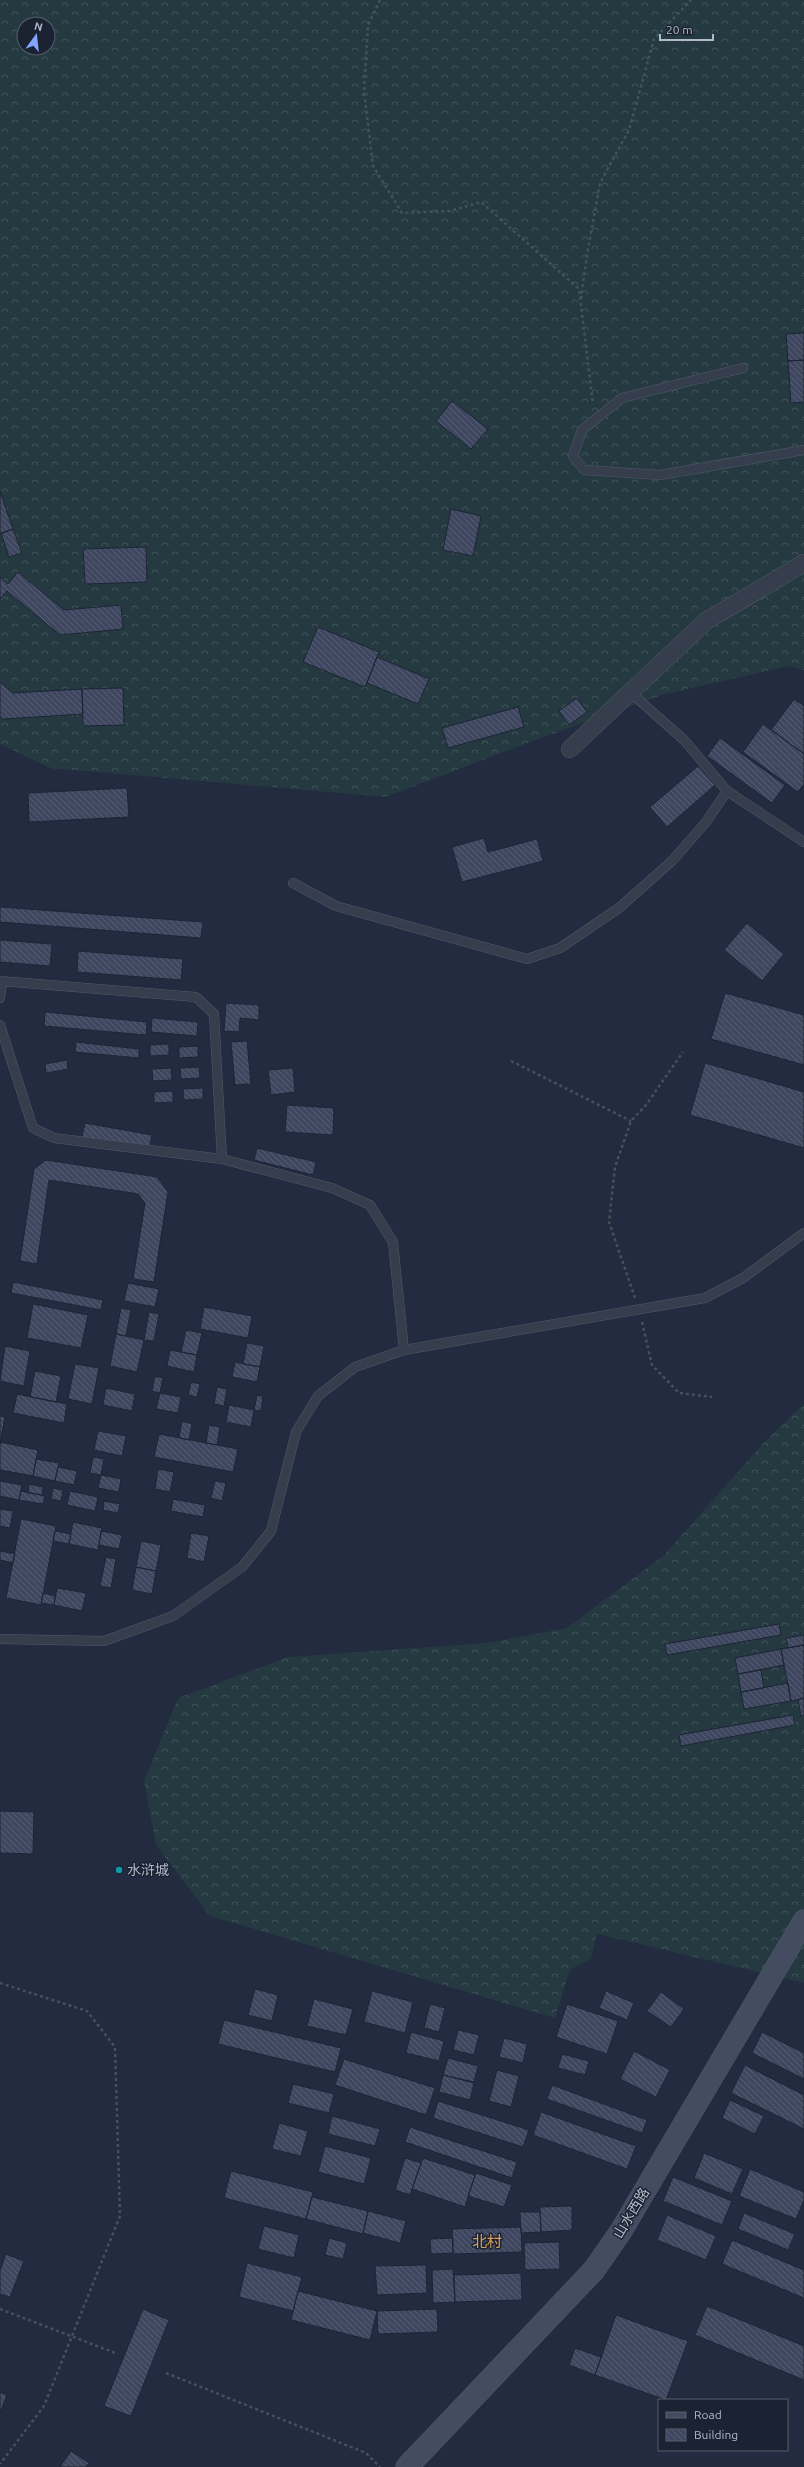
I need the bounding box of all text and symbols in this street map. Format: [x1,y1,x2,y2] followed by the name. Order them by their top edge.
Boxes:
[16,16,56,56] north arrow
[660,16,713,42] scale bar
[33,19,44,33] text: N
[666,23,693,36] text: 20 m
[127,1862,169,1878] place label: 水浒城
[114,1865,124,1875] marker: 水浒城
[610,2185,652,2241] street label: 山水西路
[472,2233,502,2250] district label: 北村
[658,2399,788,2451] legend
[694,2408,722,2421] text: Road
[694,2428,738,2441] text: Building

